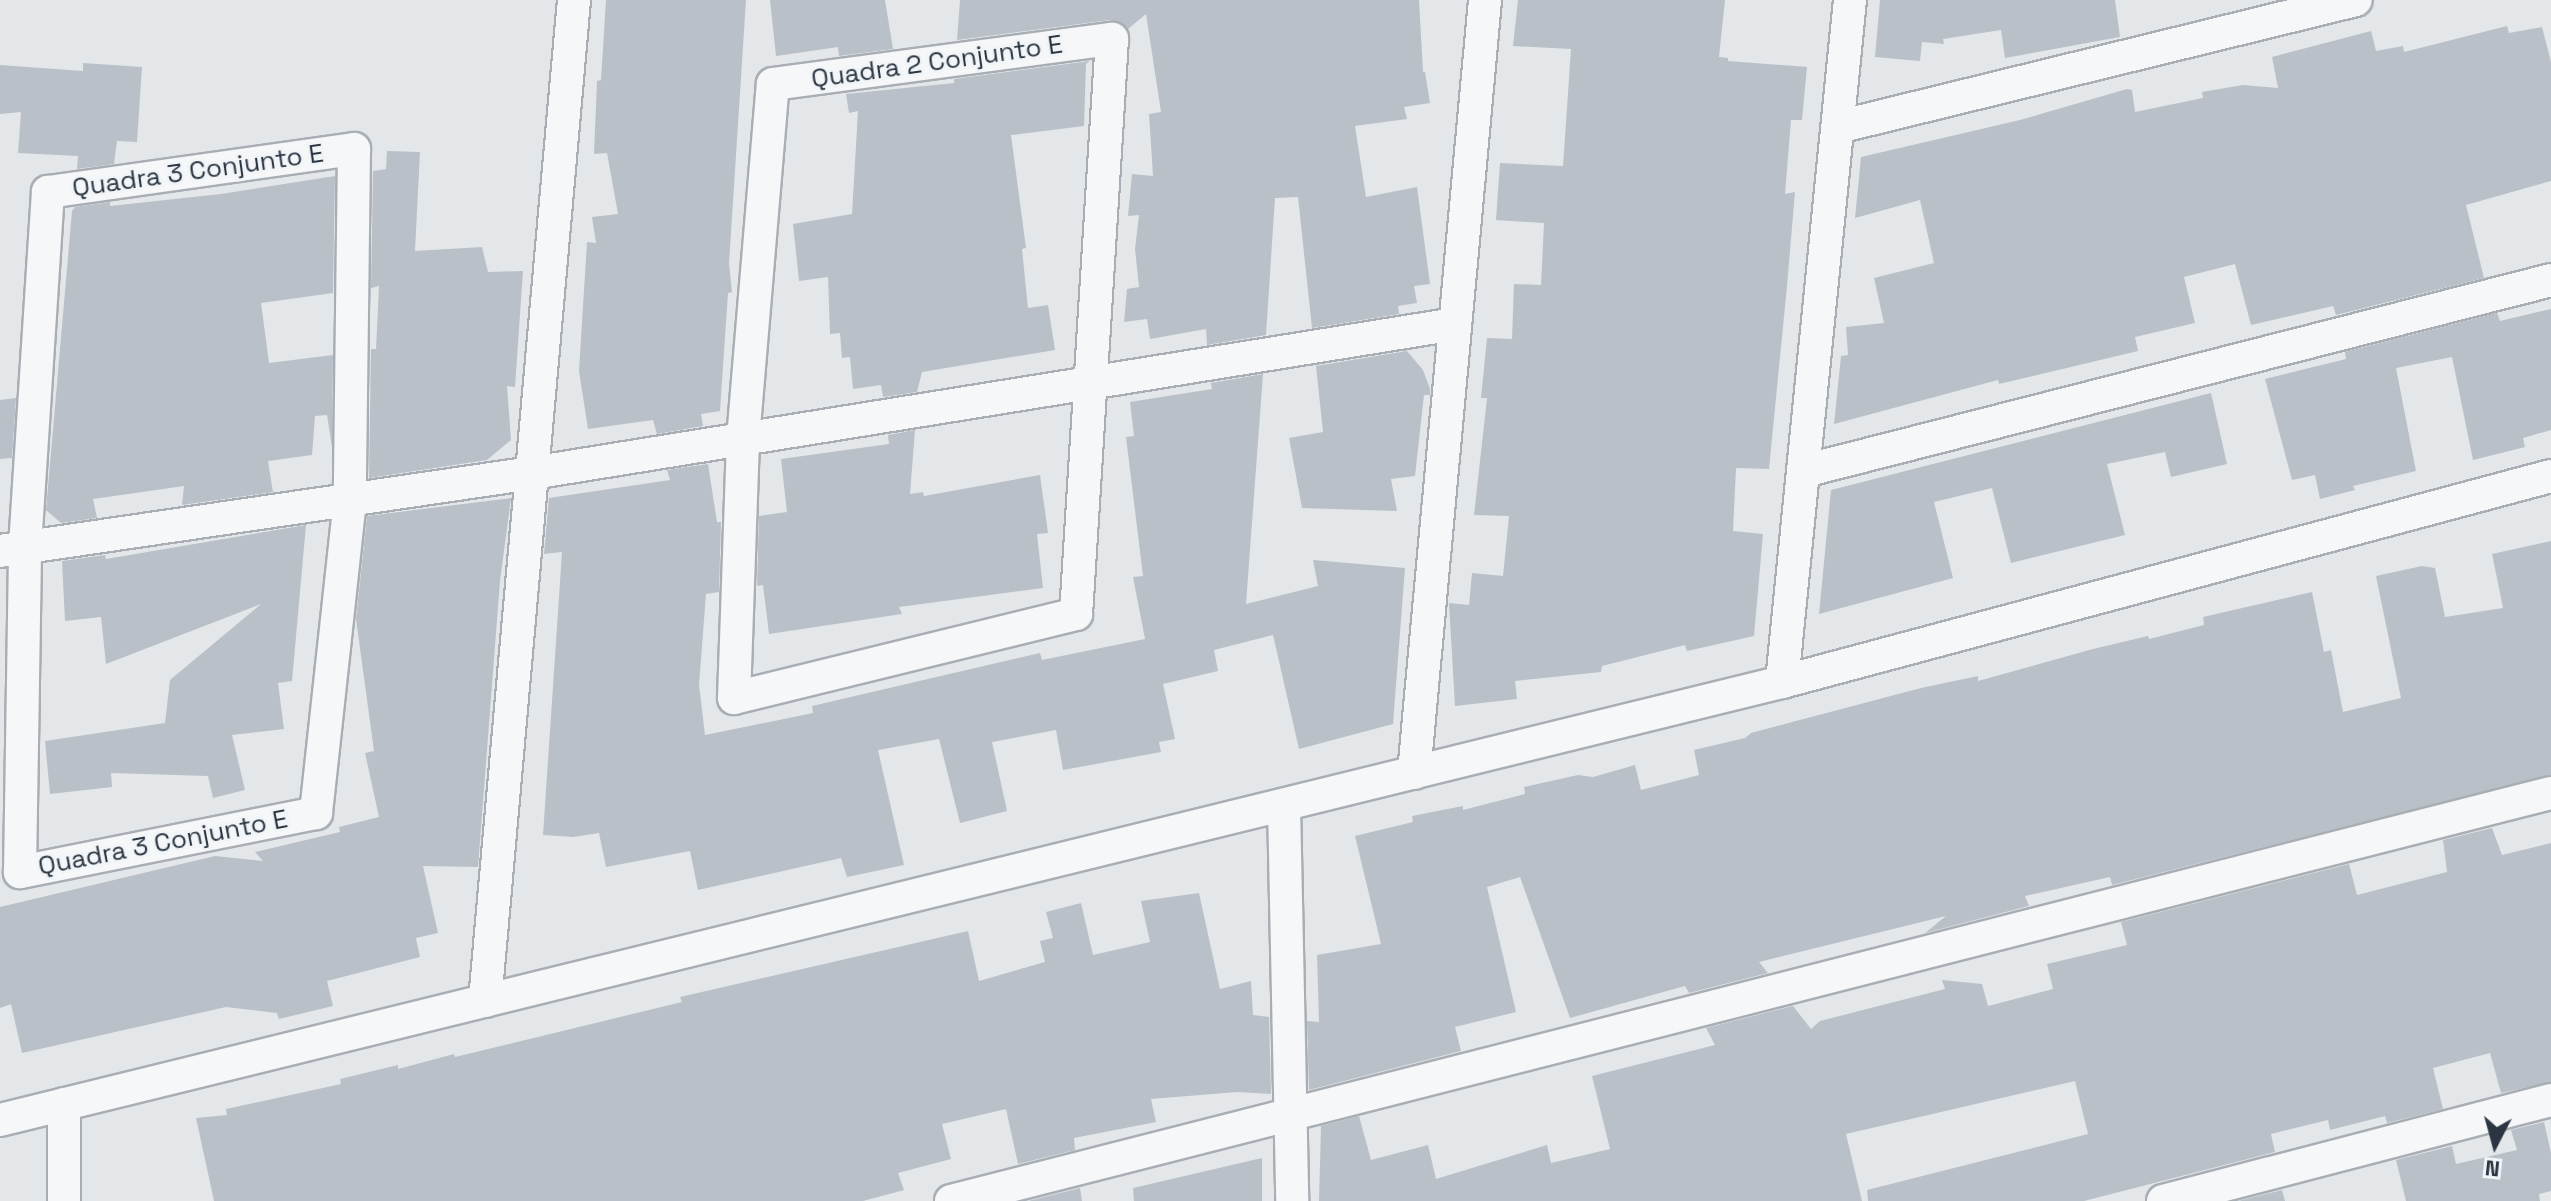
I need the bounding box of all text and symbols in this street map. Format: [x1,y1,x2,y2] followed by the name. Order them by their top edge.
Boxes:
[809,29,1065,95] street label: Quadra 2 Conjunto E
[70,138,326,204] street label: Quadra 3 Conjunto E
[36,804,290,882] street label: Quadra 3 Conjunto E
[2455,1105,2535,1185] north arrow
[2484,1154,2501,1184] text: N

